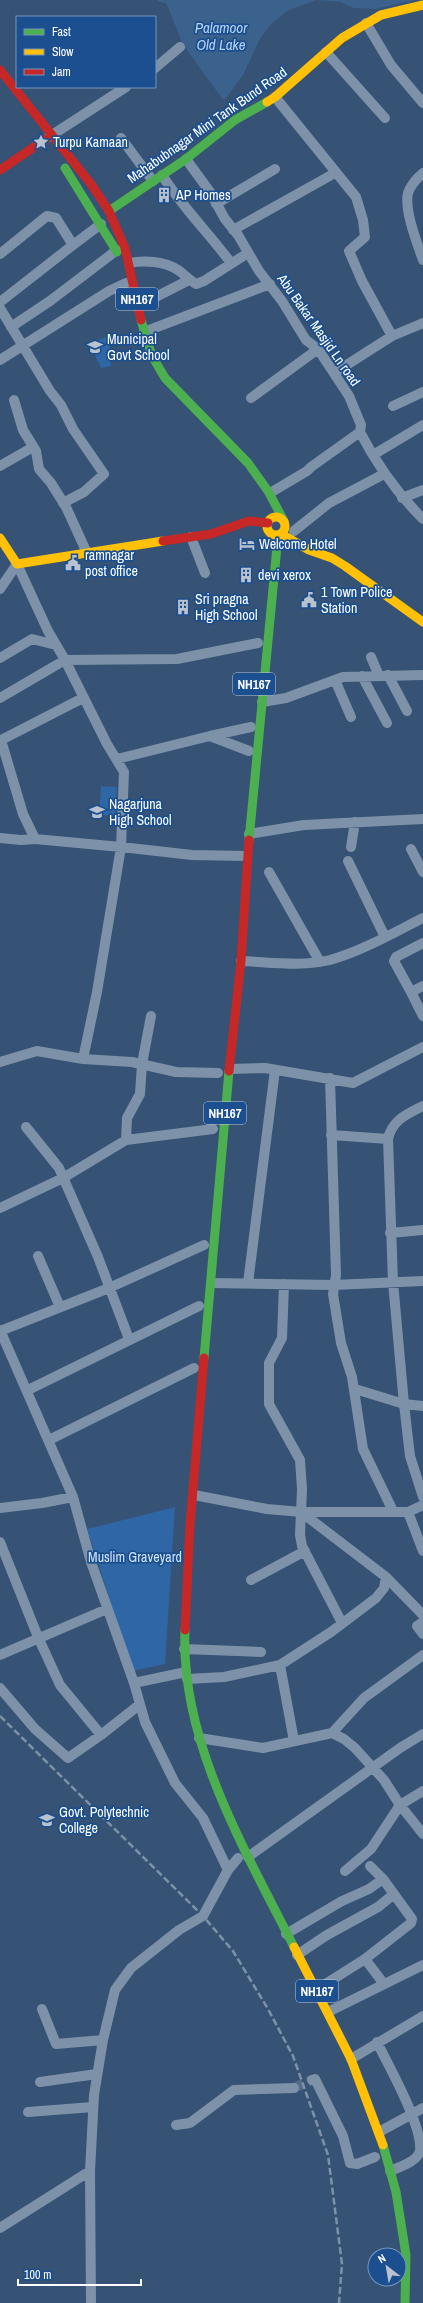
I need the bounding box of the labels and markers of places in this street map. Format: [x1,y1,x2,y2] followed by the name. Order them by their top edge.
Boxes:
[32,133,50,151] place icon: Turpu Kamaan
[53,133,128,151] place label: Turpu Kamaan
[155,186,173,204] building icon: AP Homes
[175,186,231,204] place label: AP Homes
[107,330,170,364] place label: Municipal Govt School
[86,338,104,356] school or university icon: Municipal Govt School
[238,535,256,553] hotel icon: Welcome Hotel
[259,535,337,553] place label: Welcome Hotel
[85,546,138,580] place label: ramnagar post office
[64,554,82,572] public building icon: ramnagar post office
[237,566,255,584] building icon: devi xerox
[258,566,311,584] place label: devi xerox
[321,583,392,617] place label: 1 Town Police Station
[195,590,258,624] place label: Sri pragna High School
[300,591,318,609] public building icon: 1 Town Police Station
[174,598,192,616] building icon: Sri pragna High School
[109,795,172,829] place label: Nagarjuna High School
[88,803,106,821] school or university icon: Nagarjuna High School
[59,1803,149,1837] place label: Govt. Polytechnic College
[38,1811,56,1829] school or university icon: Govt. Polytechnic College

